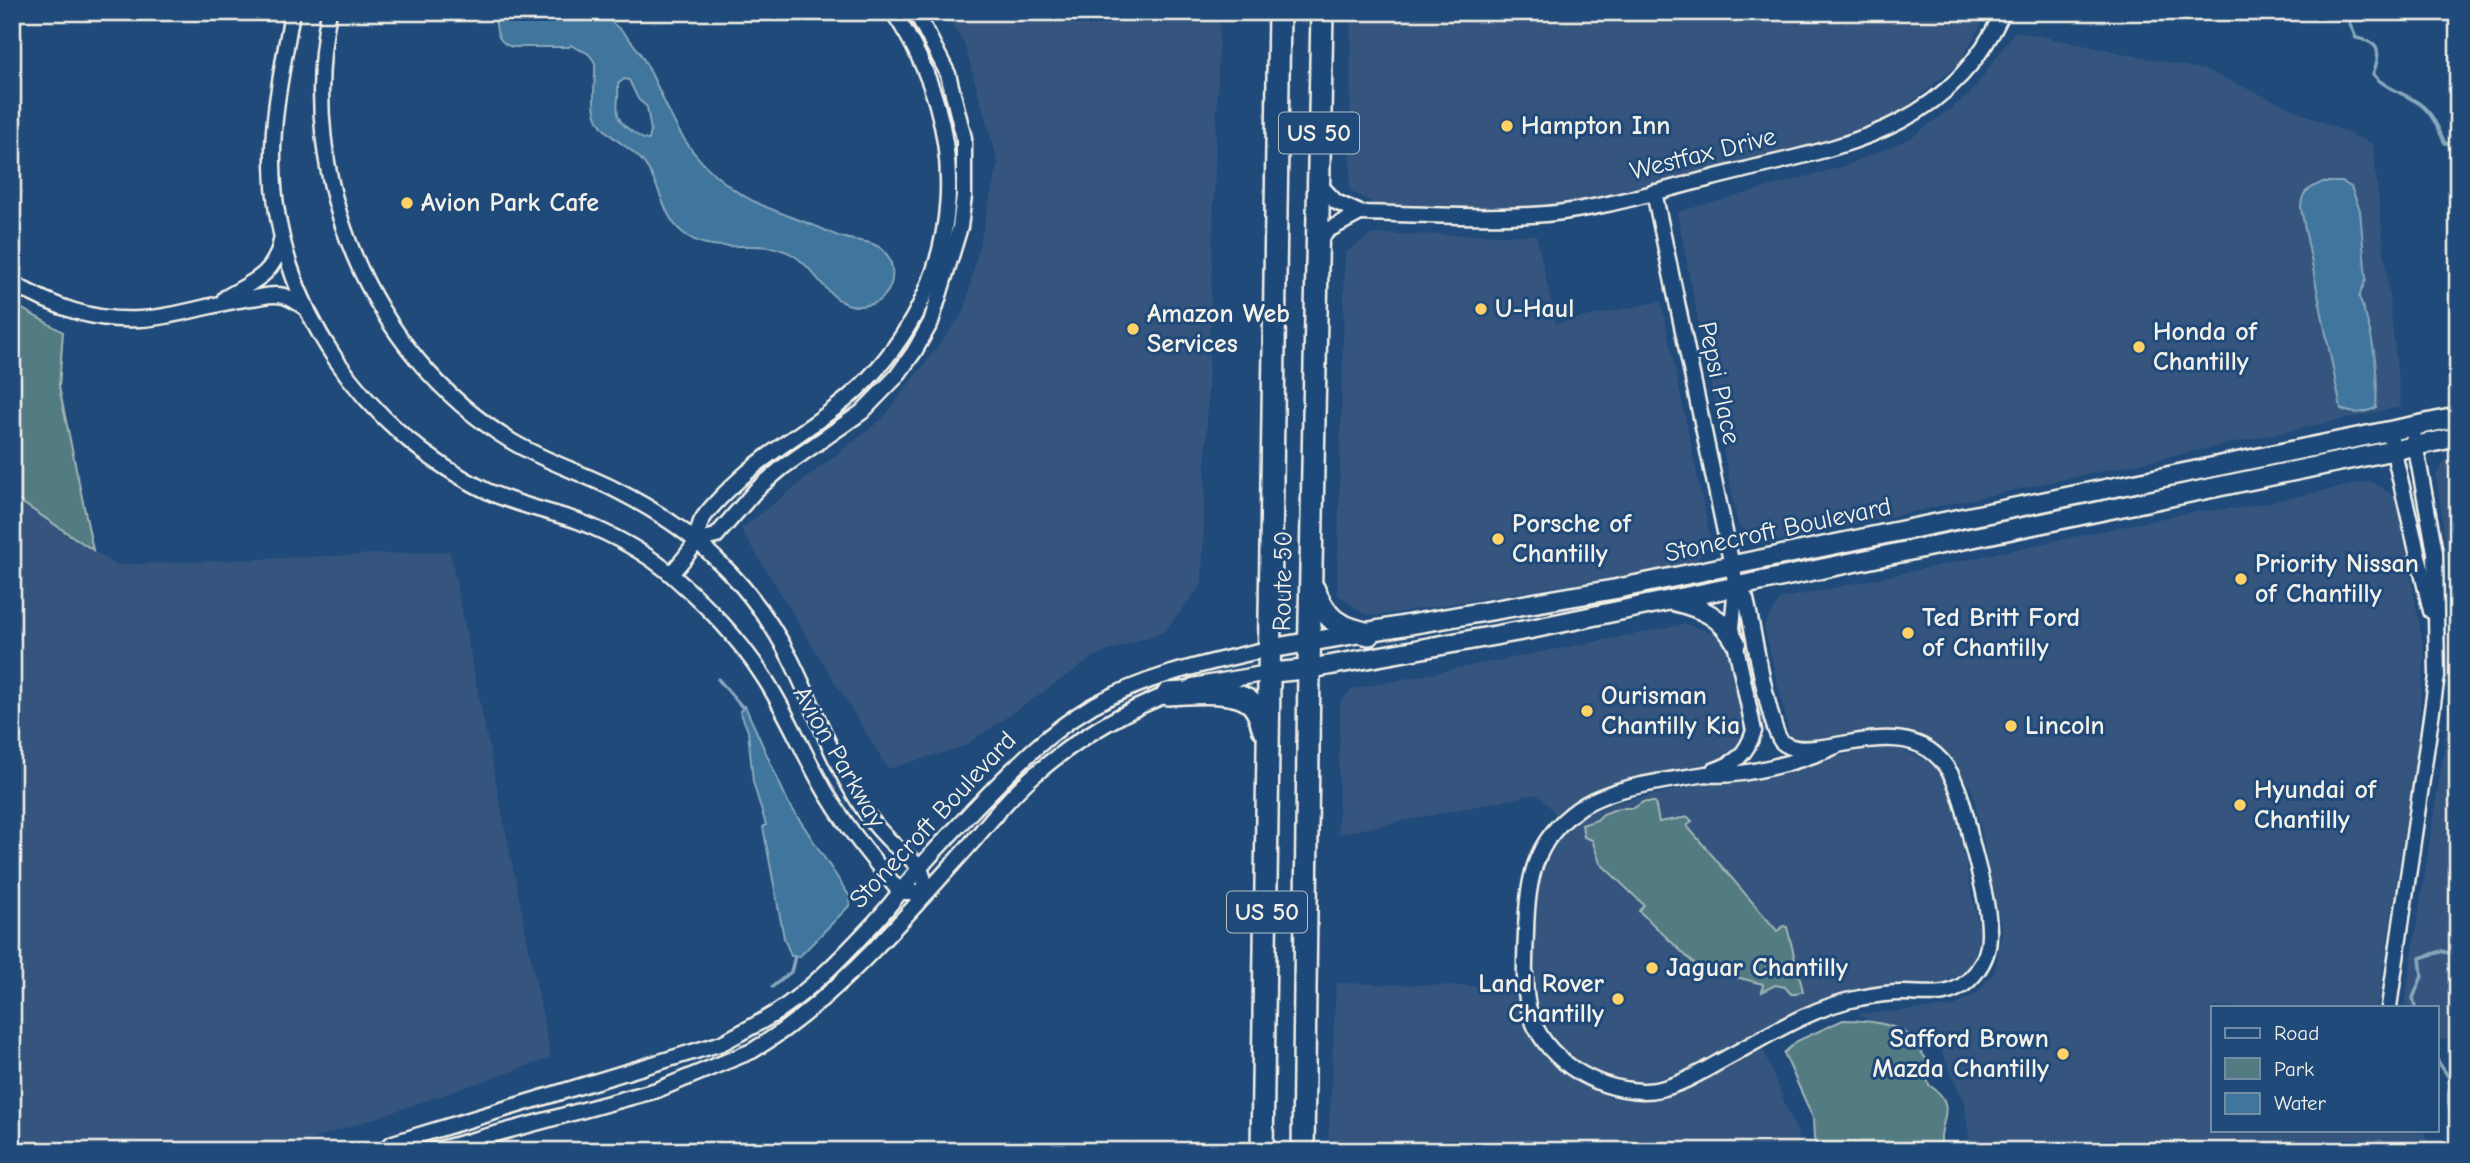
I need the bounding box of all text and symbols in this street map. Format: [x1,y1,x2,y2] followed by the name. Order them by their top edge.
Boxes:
[1521,111,1670,141] place label: Hampton Inn
[1279,113,1359,154] road number: US 50
[1499,118,1515,134] marker: Hampton Inn
[1627,121,1779,187] street label: Westfax Drive
[421,188,599,218] place label: Avion Park Cafe
[399,195,415,211] marker: Avion Park Cafe
[1495,294,1574,324] place label: U-Haul
[1147,299,1290,359] place label: Amazon Web Services
[1473,301,1489,317] marker: U-Haul
[2153,317,2258,377] place label: Honda of Chantilly
[1691,319,1747,447] street label: Pepsi Place
[1125,321,1141,337] marker: Amazon Web Services
[2131,339,2147,355] marker: Honda of Chantilly
[1662,491,1894,569] street label: Stonecroft Boulevard
[1512,509,1633,569] place label: Porsche of Chantilly
[1267,530,1299,632] street label: Route 50
[1490,531,1506,547] marker: Porsche of Chantilly
[2255,549,2419,609] place label: Priority Nissan of Chantilly
[2233,571,2249,587] marker: Priority Nissan of Chantilly
[1922,603,2080,663] place label: Ted Britt Ford of Chantilly
[1900,625,1916,641] marker: Ted Britt Ford of Chantilly
[786,681,892,833] street label: Avion Parkway
[1601,681,1740,741] place label: Ourisman Chantilly Kia
[1579,703,1595,719] marker: Ourisman Chantilly Kia
[2025,711,2105,741] place label: Lincoln
[2003,718,2019,734] marker: Lincoln
[843,725,1023,915] street label: Stonecroft Boulevard
[2254,775,2378,835] place label: Hyundai of Chantilly
[2232,797,2248,813] marker: Hyundai of Chantilly
[1227,891,1307,932] road number: US 50
[1666,953,1848,983] place label: Jaguar Chantilly
[1644,960,1660,976] marker: Jaguar Chantilly
[1478,969,1605,1029] place label: Land Rover Chantilly
[1610,991,1626,1007] marker: Land Rover Chantilly
[2211,1006,2438,1132] legend
[2274,1021,2319,1045] text: Road
[1872,1024,2049,1084] place label: Safford Brown Mazda Chantilly
[2055,1046,2071,1062] marker: Safford Brown Mazda Chantilly
[2274,1057,2314,1081] text: Park
[2274,1091,2327,1115] text: Water

